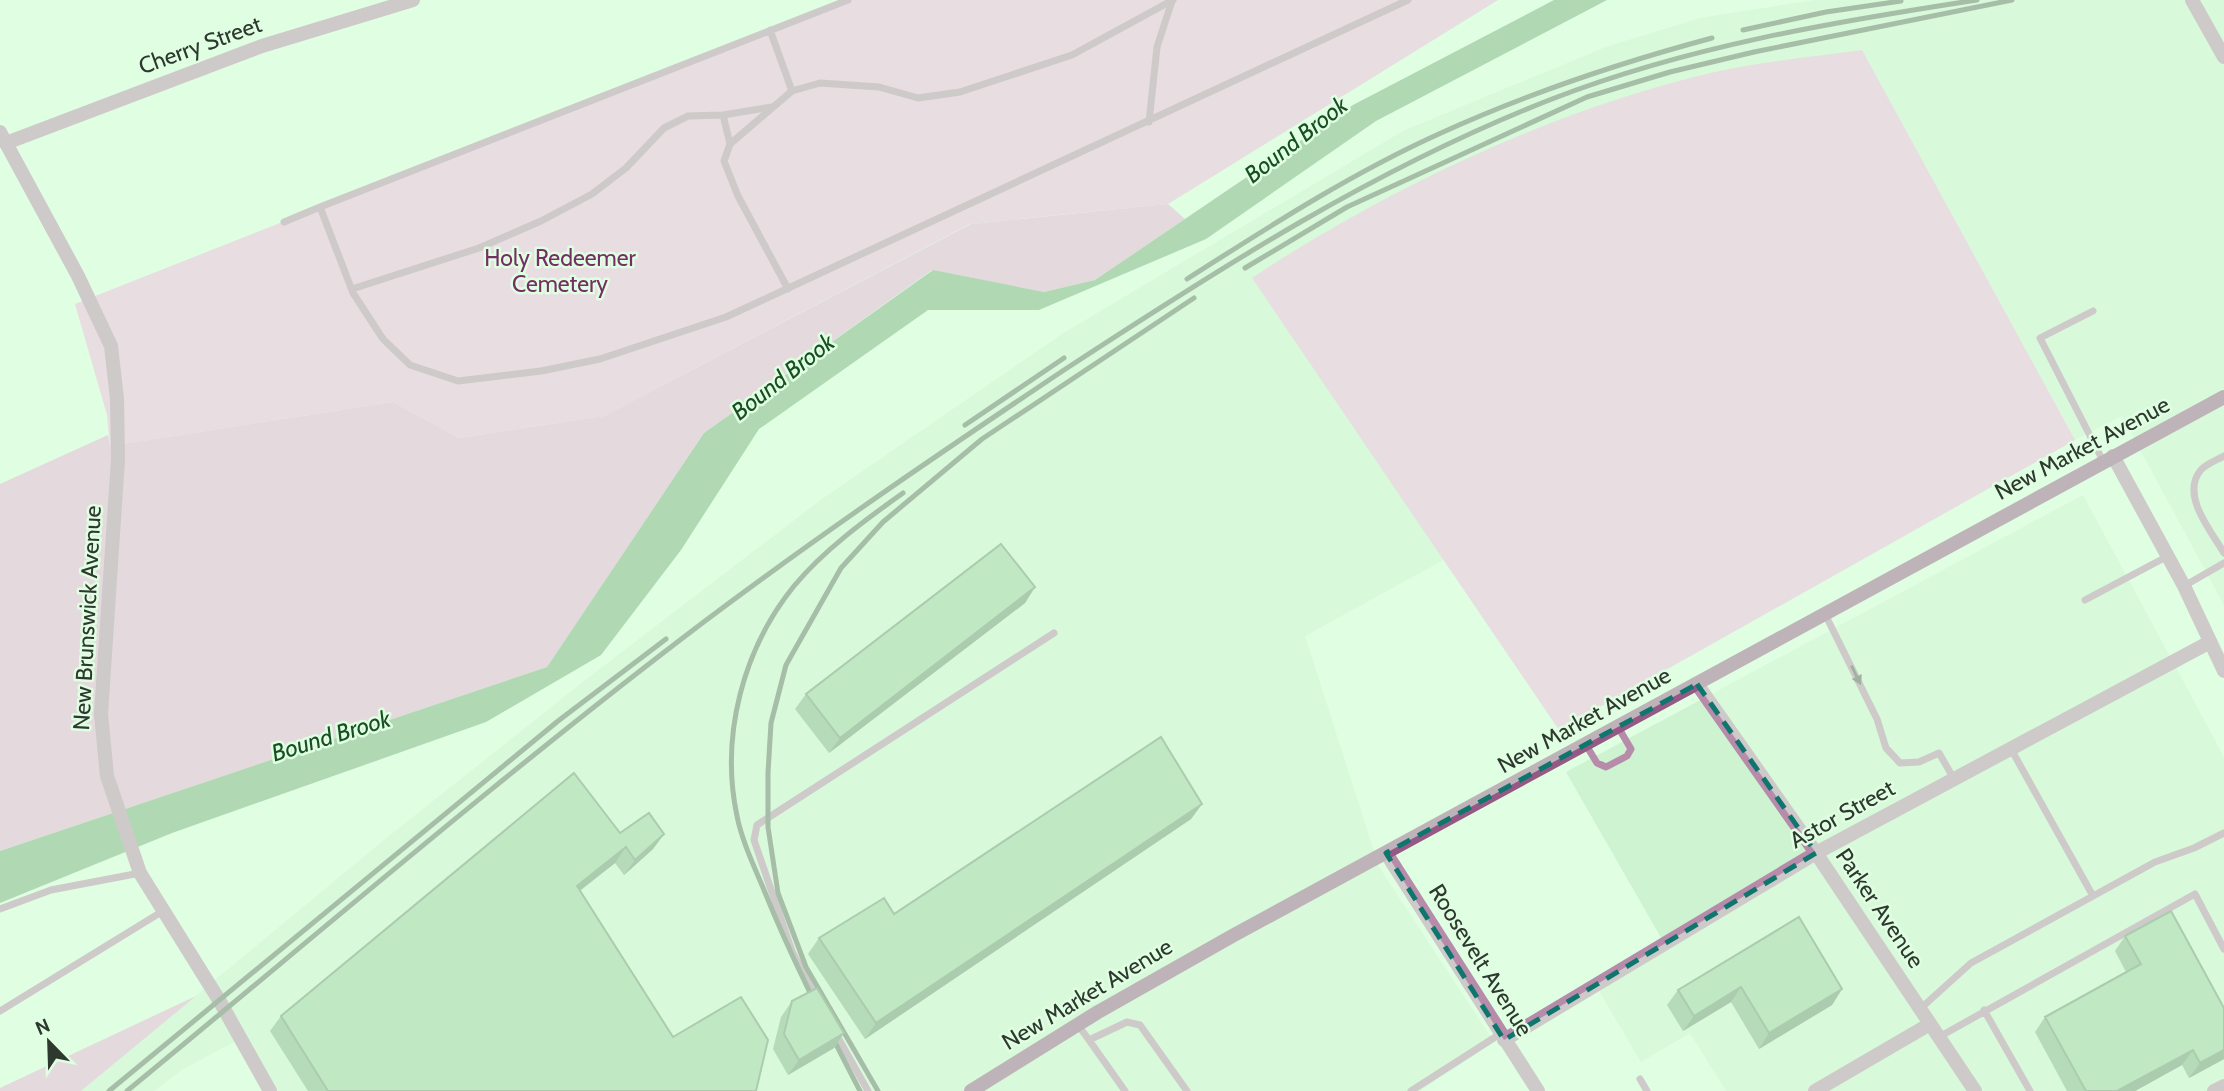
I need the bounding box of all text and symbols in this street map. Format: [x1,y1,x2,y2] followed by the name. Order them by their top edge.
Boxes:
[135,10,266,80] street label: Cherry Street
[1238,90,1354,189] water label: Bound Brook
[484,244,636,298] park label: Holy Redeemer Cemetery
[725,327,841,426] water label: Bound Brook
[1990,390,2174,506] street label: New Market Avenue
[67,505,107,731] street label: New Brunswick Avenue
[1492,661,1676,779] street label: New Market Avenue
[1850,665,1861,685] one-way arrow
[268,703,395,767] water label: Bound Brook
[1785,774,1900,854] street label: Astor Street
[1830,843,1930,973] street label: Parker Avenue
[1423,879,1539,1041] street label: Roosevelt Avenue
[997,932,1177,1056] street label: New Market Avenue
[14,1007,84,1077] north arrow
[32,1014,53,1040] text: N

